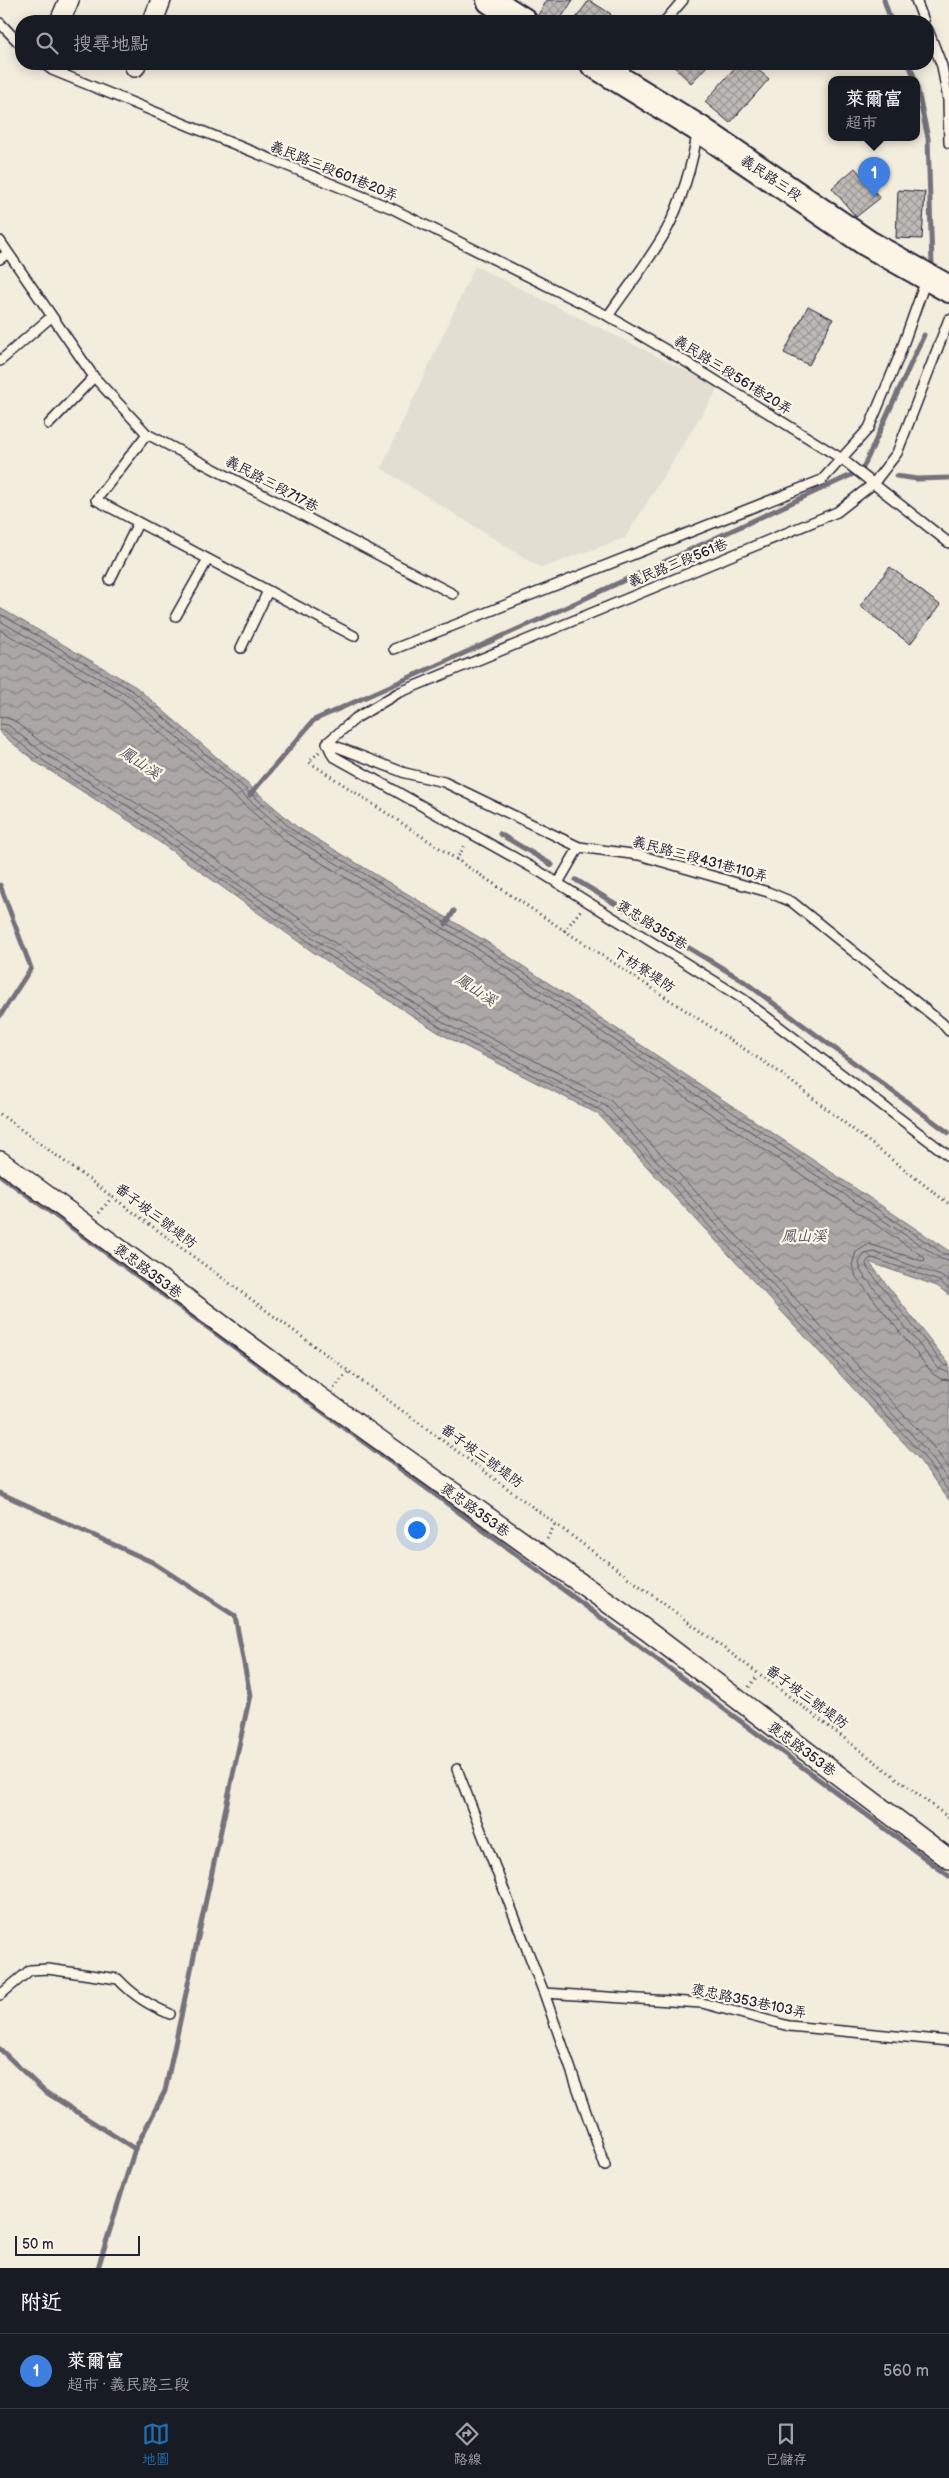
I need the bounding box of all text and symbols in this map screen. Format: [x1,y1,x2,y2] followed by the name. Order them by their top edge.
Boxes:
[15,15,934,70] search box
[33,29,61,57] icon: search
[73,33,149,56] text: 搜尋地點
[828,76,920,141] popup
[845,88,903,111] text: 萊爾富
[845,114,878,133] text: 超市
[267,138,401,204] street label: 義民路三段601巷20弄
[737,151,805,205] street label: 義民路三段
[858,157,890,198] pin: 1
[671,332,795,418] street label: 義民路三段561巷20弄
[222,452,322,516] street label: 義民路三段717巷
[626,535,731,591] street label: 義民路三段561巷
[115,742,165,784] water label: 鳳山溪
[630,833,770,885] street label: 義民路三段431巷110弄
[613,896,692,954] street label: 褒忠路355巷
[610,944,678,996] street label: 下枋寮堤防
[451,969,501,1011] water label: 鳳山溪
[112,1180,200,1252] street label: 番子坡三號堤防
[780,1227,827,1246] water label: 鳳山溪
[110,1240,186,1303] street label: 褒忠路353巷
[437,1420,527,1492] street label: 番子坡三號堤防
[437,1479,514,1541] street label: 褒忠路353巷
[404,1517,430,1543] your location
[762,1661,852,1733] street label: 番子坡三號堤防
[764,1718,840,1781] street label: 褒忠路353巷
[690,1980,808,2022] street label: 褒忠路353巷103弄
[15,2233,140,2256] scale bar
[22,2236,54,2253] text: 50 m
[20,2290,62,2315] text: 附近
[67,2350,124,2373] text: 萊爾富
[33,2362,39,2381] text: 1
[883,2362,929,2381] text: 560 m
[67,2376,189,2395] text: 超市 · 義民路三段
[142,2420,170,2468] tab: 地圖
[453,2420,481,2468] tab: 路線
[765,2420,807,2468] tab: 已儲存

